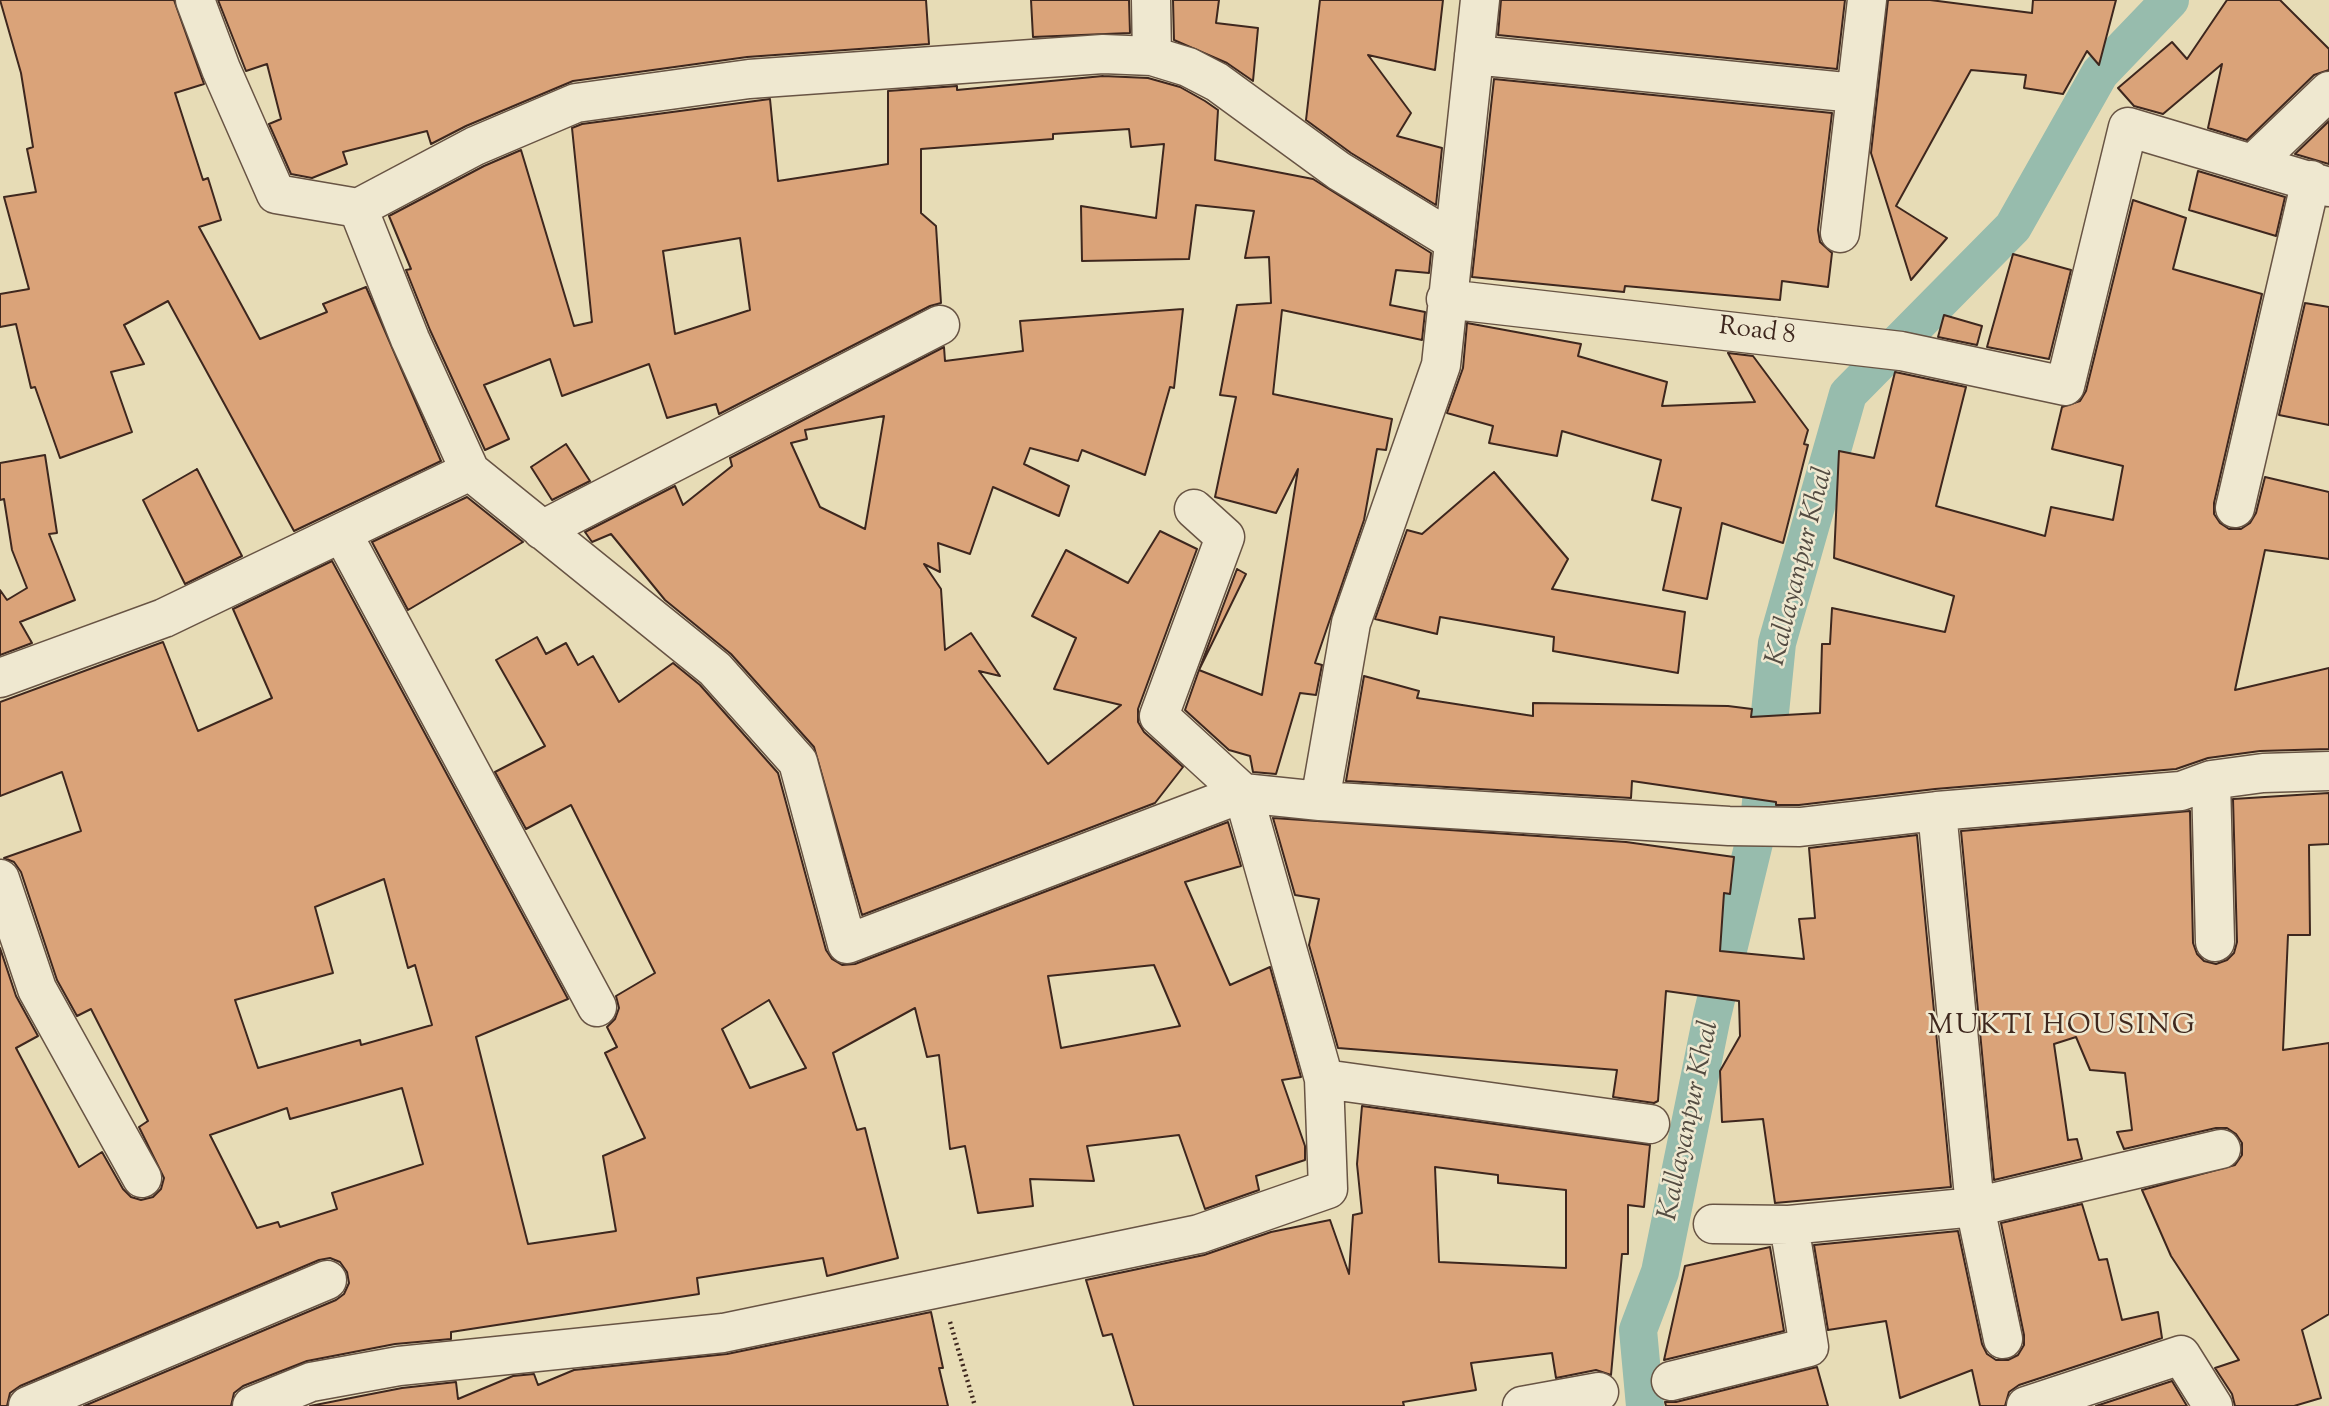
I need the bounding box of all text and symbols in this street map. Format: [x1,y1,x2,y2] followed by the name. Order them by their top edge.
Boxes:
[1717,313,1797,353] street label: Road 8
[1761,464,1843,670] water label: Kallayanpur Khal
[1929,1011,2195,1045] district label: MUKTI HOUSING
[1653,1018,1729,1224] water label: Kallayanpur Khal

